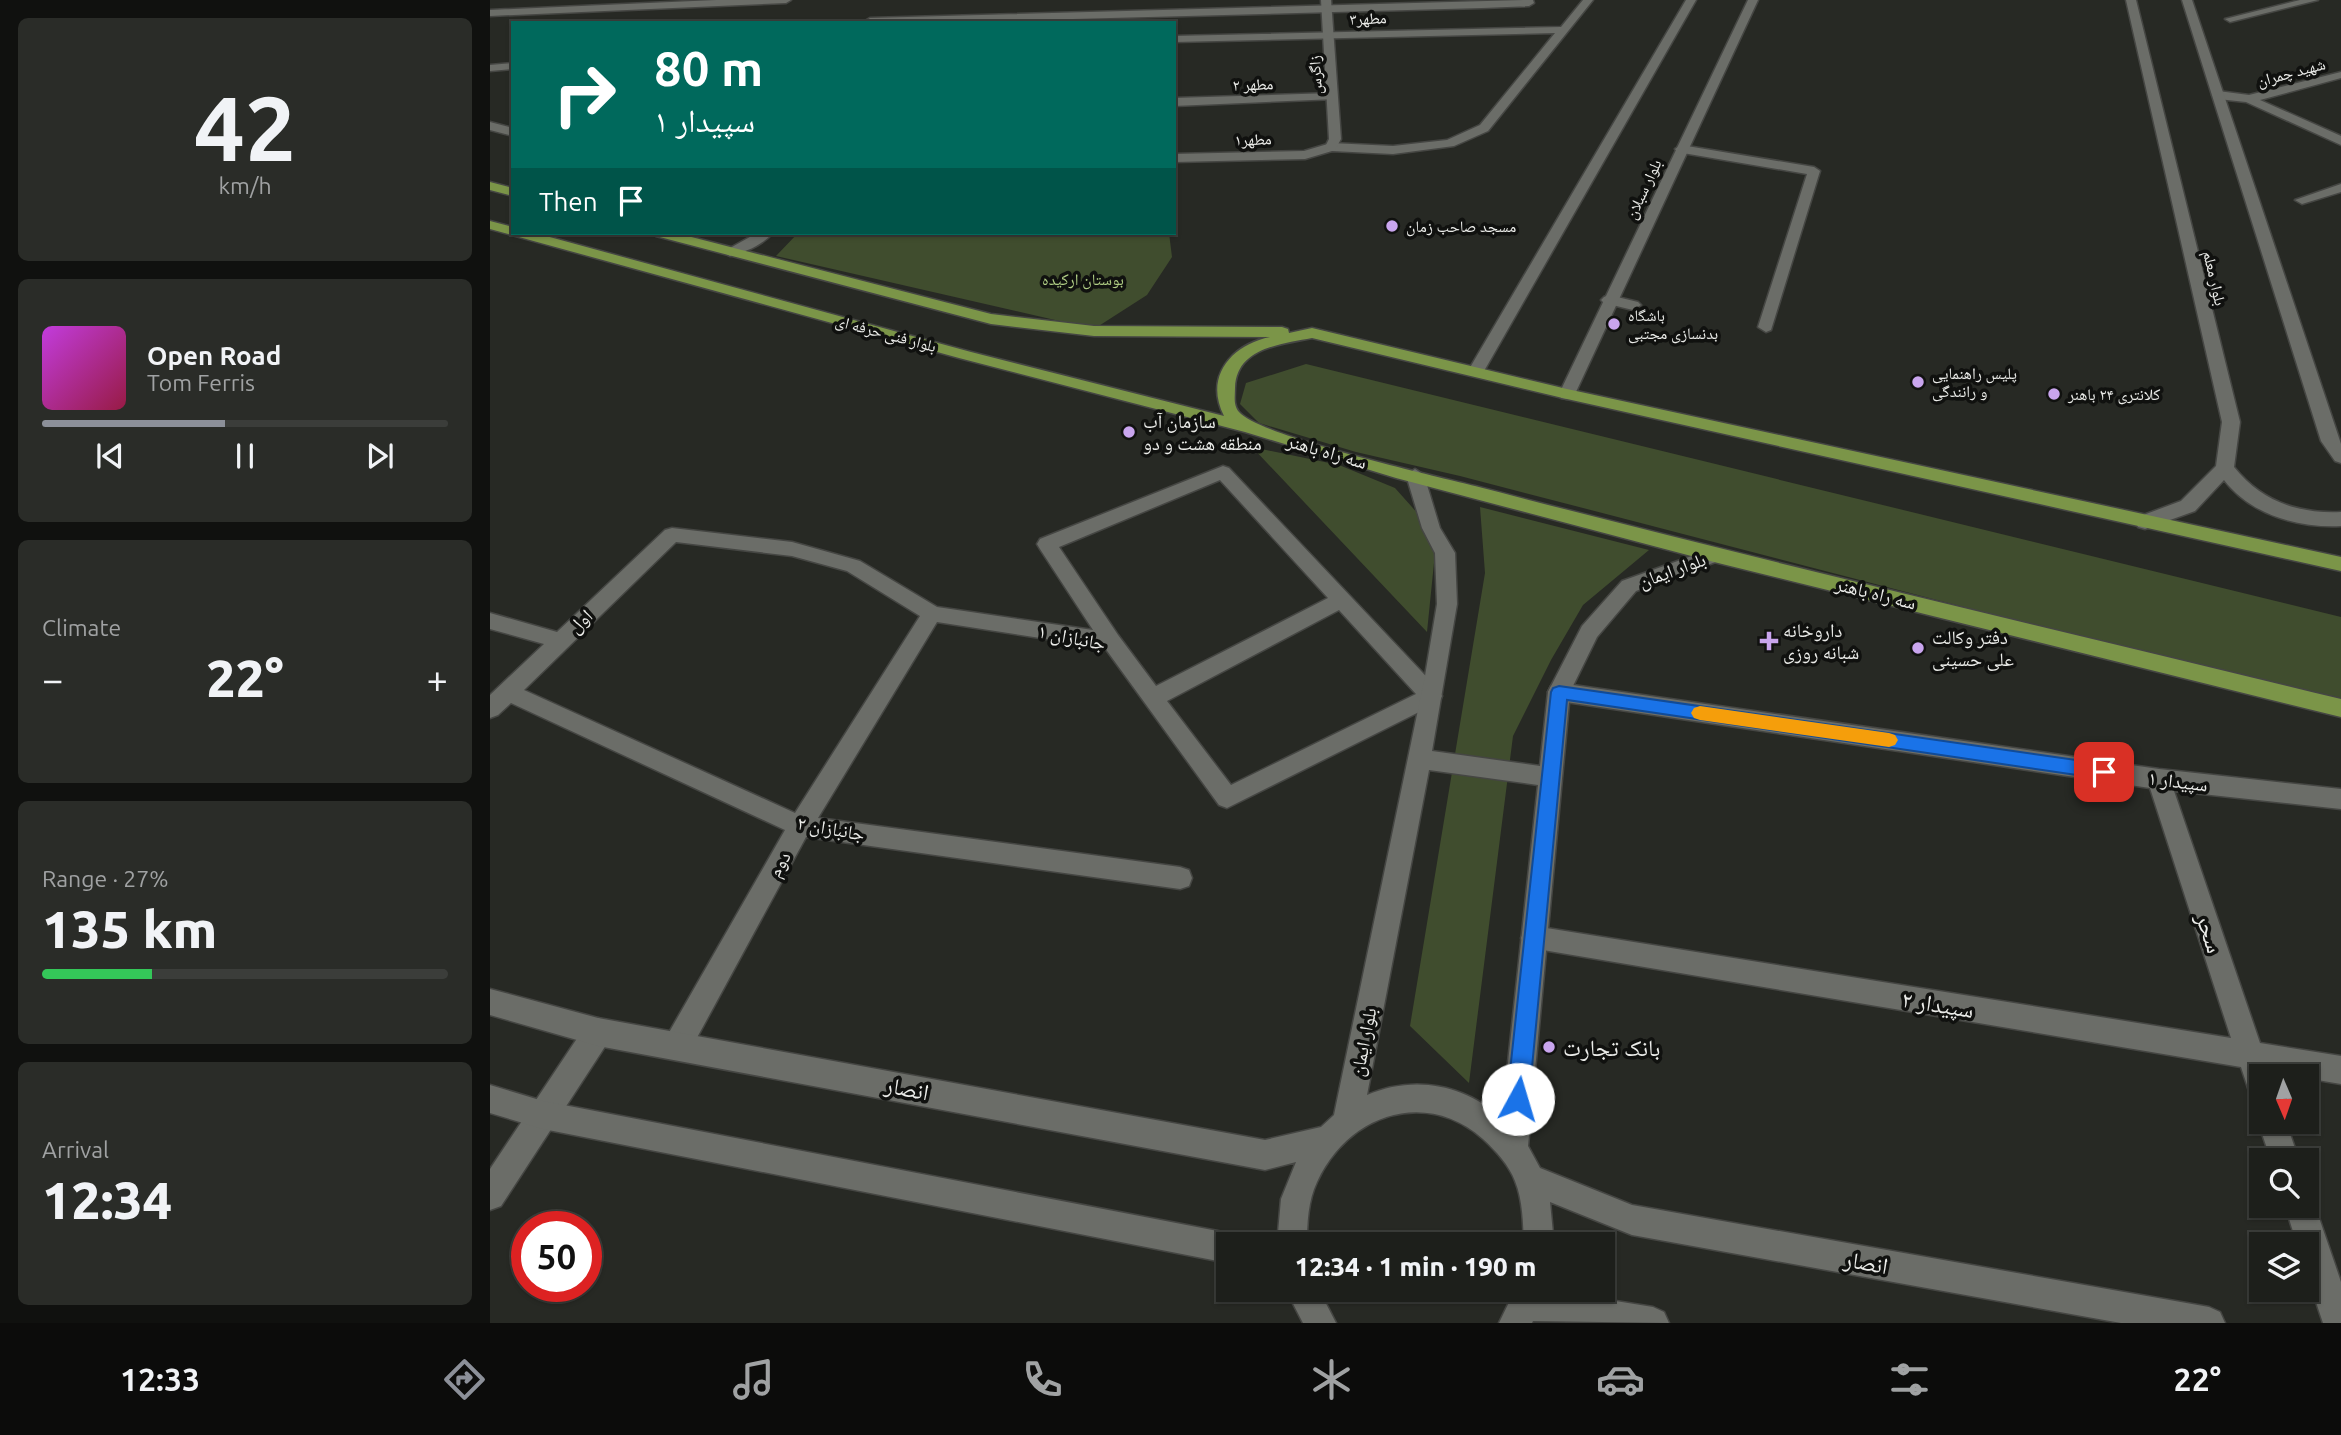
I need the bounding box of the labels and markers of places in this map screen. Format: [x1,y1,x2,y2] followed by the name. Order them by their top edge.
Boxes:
[1406,217,1516,237] place label: مسجد صاحب زمان
[1384,218,1400,234] marker: مسجد صاحب زمان
[1628,306,1718,344] place label: باشگاه بدنسازی مجتبی
[1606,316,1622,332] marker: باشگاه بدنسازی مجتبی
[1932,364,2017,402] place label: پلیس راهنمایی و رانندگی
[1910,374,1926,390] marker: پلیس راهنمایی و رانندگی
[2067,385,2161,405] place label: کلانتری ۲۴ باهنر
[2046,386,2062,402] marker: کلانتری ۲۴ باهنر
[1143,410,1262,455] place label: سازمان آب منطقه هشت و دو
[1121,424,1137,440] marker: سازمان آب منطقه هشت و دو
[1783,619,1859,664] place label: داروخانه شبانه روزی
[1932,626,2014,671] place label: دفتر وکالت علی حسینی
[1761,633,1777,649] marker: داروخانه شبانه روزی
[1910,640,1926,656] marker: دفتر وکالت علی حسینی
[2074,742,2134,802] pin
[1563,1035,1660,1061] place label: بانک تجارت
[1541,1039,1557,1055] marker: بانک تجارت

